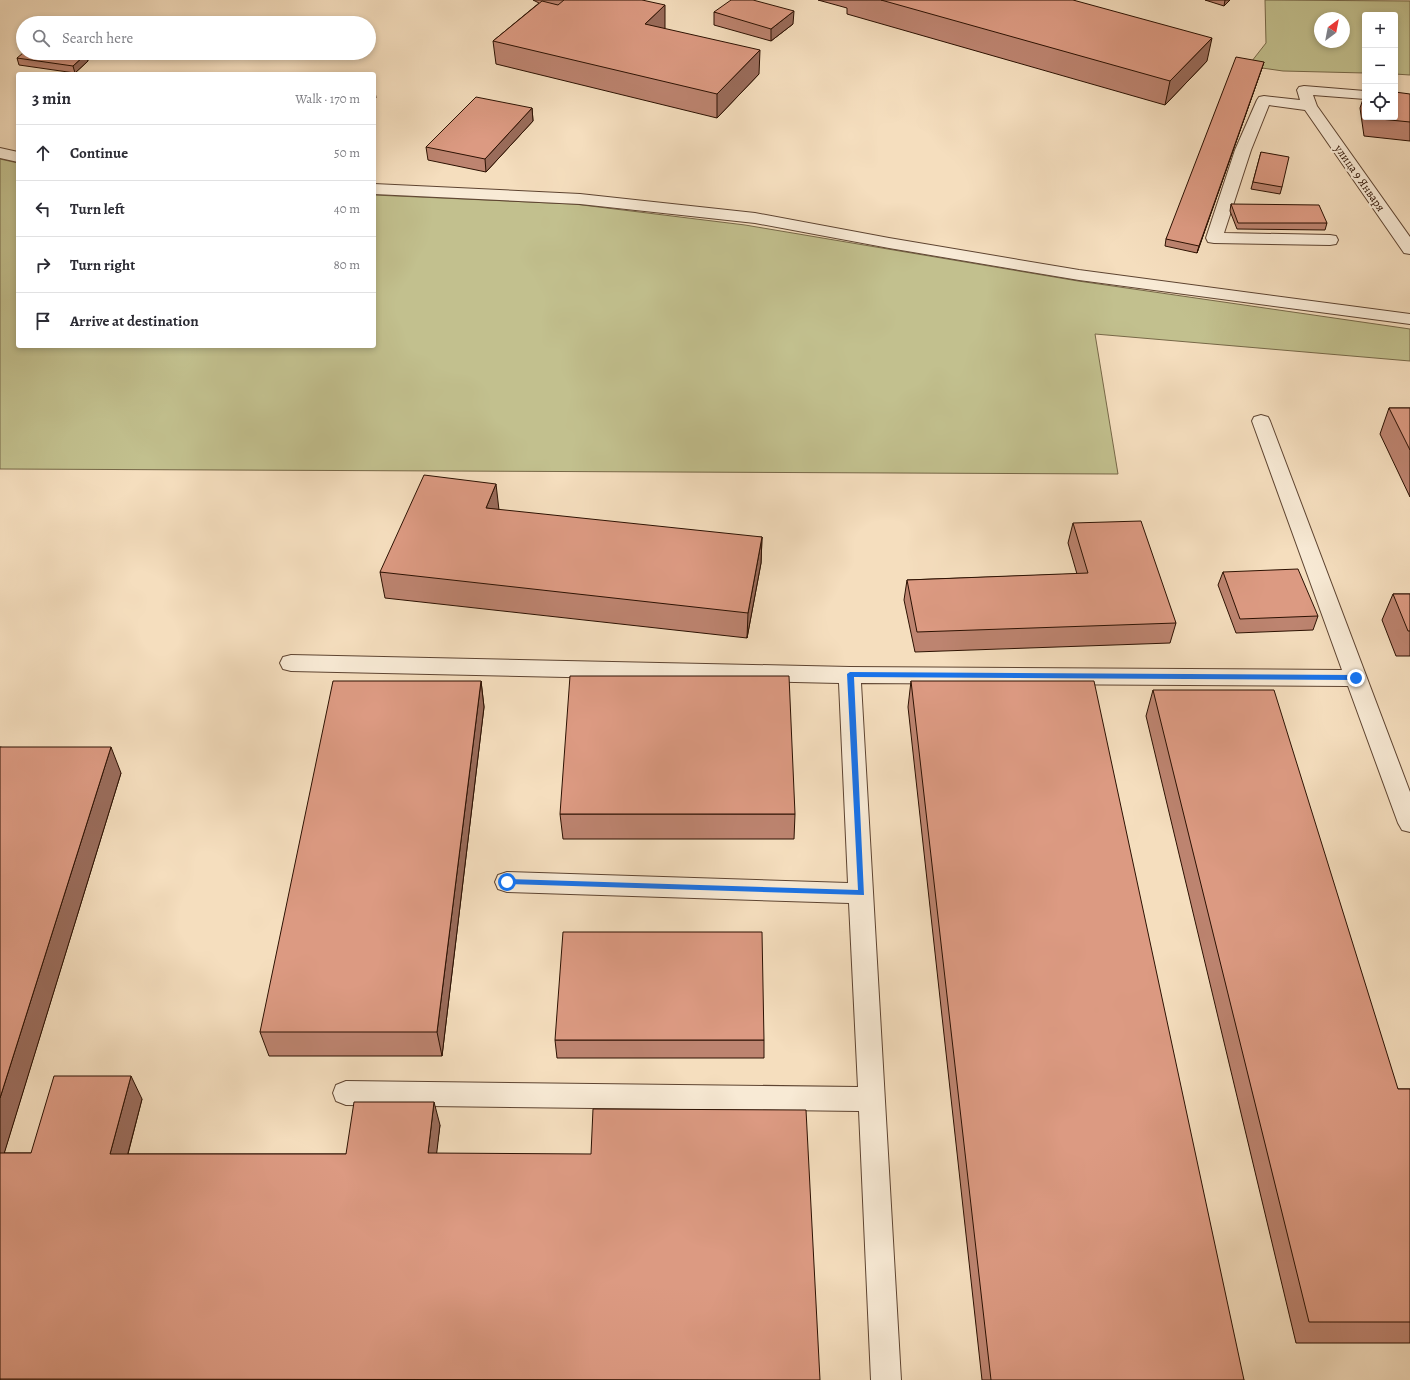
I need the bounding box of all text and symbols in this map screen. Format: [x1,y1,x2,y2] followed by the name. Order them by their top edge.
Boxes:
[1314,12,1350,48] north arrow
[1362,12,1398,120] map controls
[1362,12,1398,48] button: +
[16,16,376,60] search box
[30,27,52,49] icon: search
[62,28,133,48] text: Search here
[1362,48,1398,84] button: −
[1362,84,1398,120] button: locate
[32,87,71,110] text: 3 min
[295,90,360,107] text: Walk · 170 m
[1330,141,1389,215] street label: улица 9 Января
[32,142,54,164] icon: ahead
[70,143,128,163] text: Continue
[334,144,360,161] text: 50 m
[32,198,54,220] icon: left
[70,199,125,219] text: Turn left
[334,200,360,217] text: 40 m
[32,254,54,276] icon: right
[70,255,135,275] text: Turn right
[333,256,360,273] text: 80 m
[32,310,54,332] icon: arrive
[70,311,199,331] text: Arrive at destination
[1347,669,1365,687] route end
[498,873,516,891] route start

